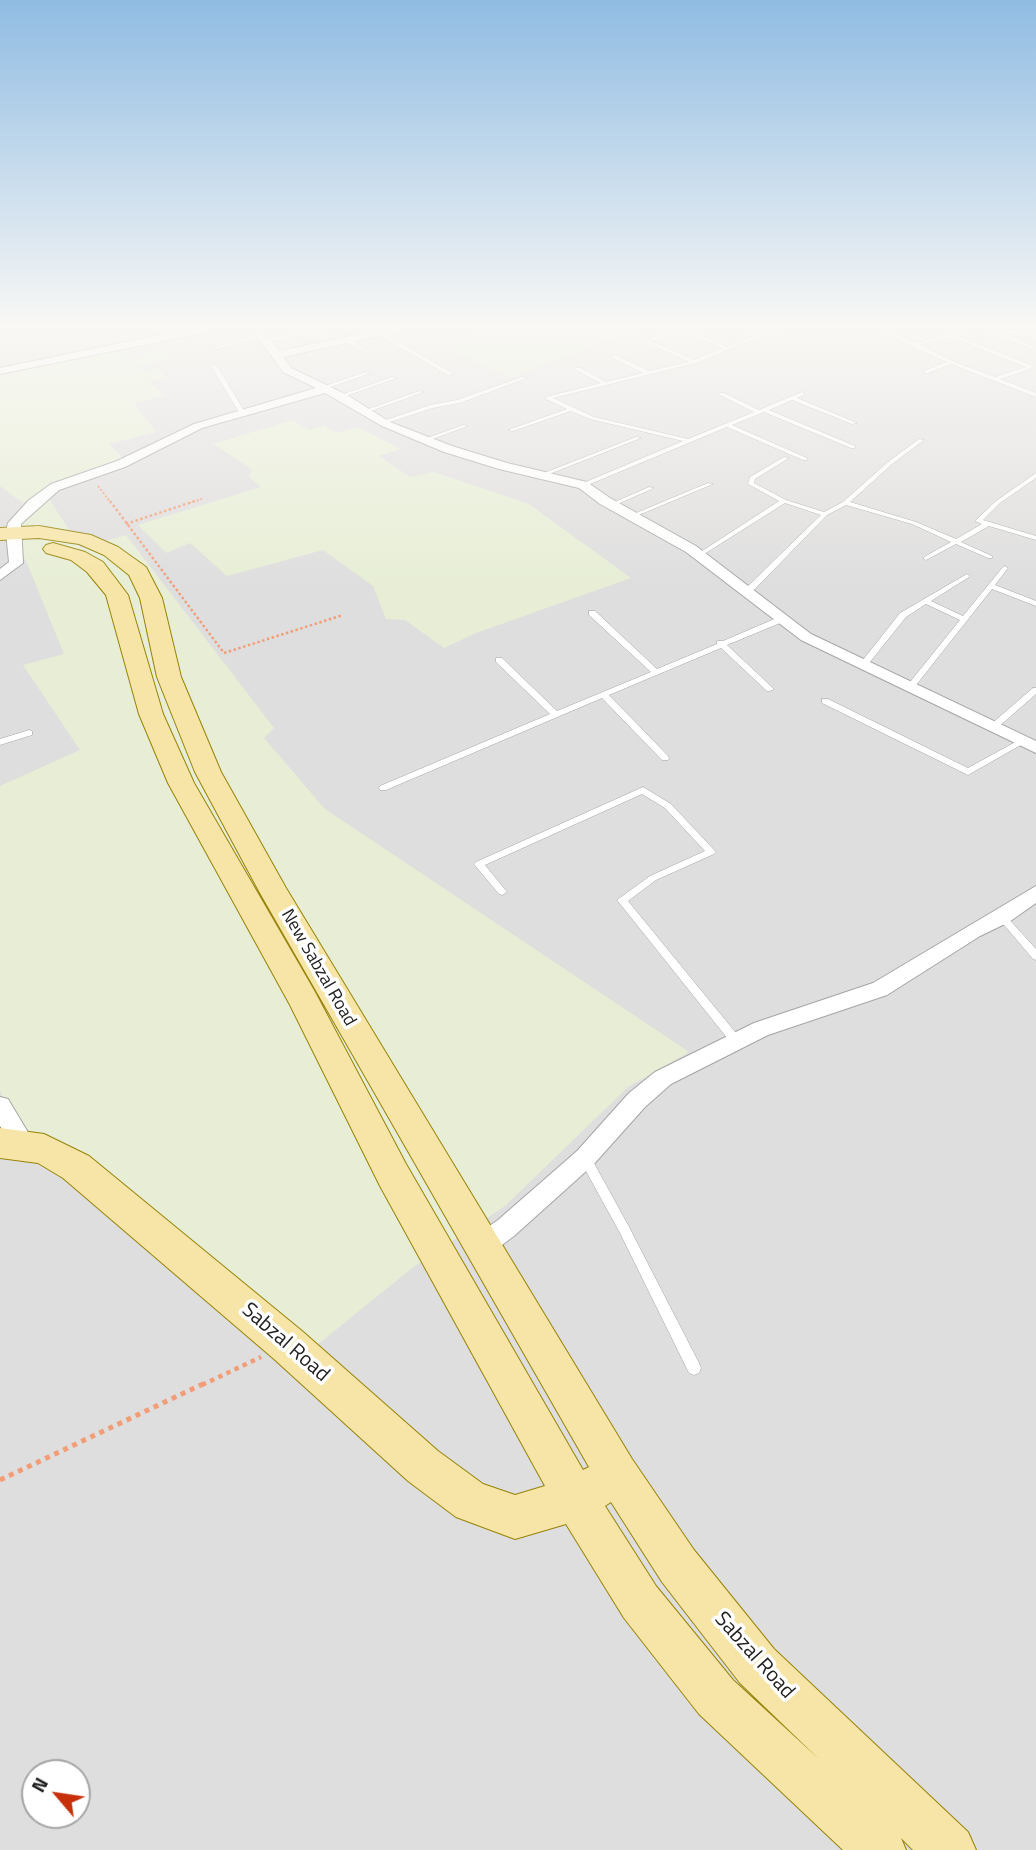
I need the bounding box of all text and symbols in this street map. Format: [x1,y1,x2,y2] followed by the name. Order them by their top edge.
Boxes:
[276,906,360,1030] street label: New Sabzal Road
[236,1298,334,1388] street label: Sabzal Road
[709,1607,799,1705] street label: Sabzal Road
[21,1759,91,1829] north arrow
[23,1772,55,1797] text: N

